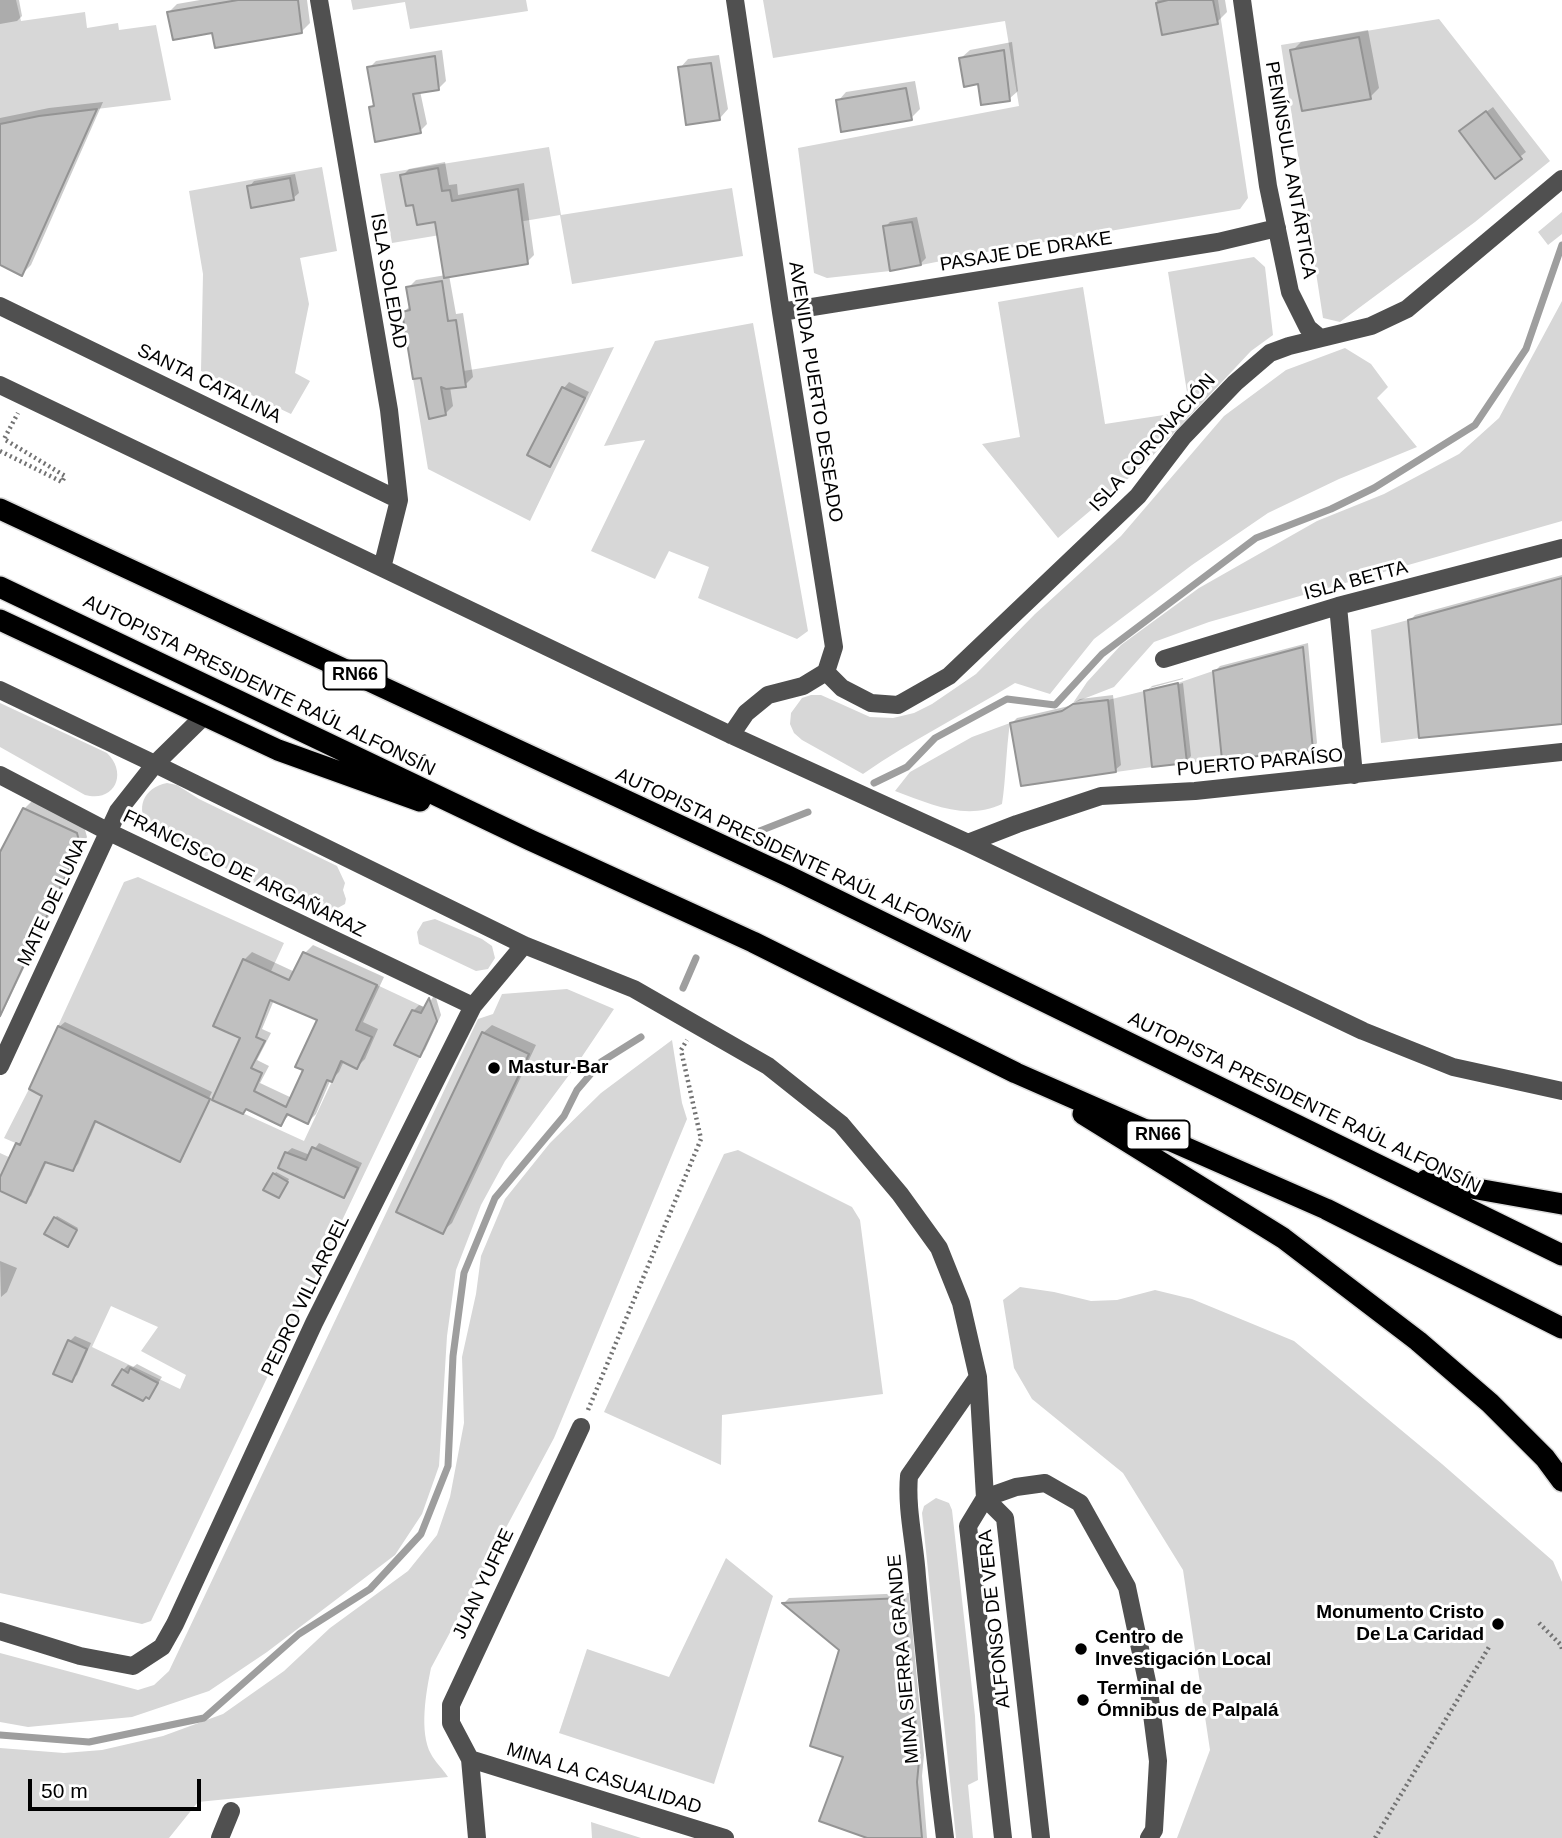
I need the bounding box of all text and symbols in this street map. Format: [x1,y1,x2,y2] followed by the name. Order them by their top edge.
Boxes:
[1260,60,1320,280] street label: PENÍNSULA ANTÁRTICA
[365,211,411,351] street label: ISLA SOLEDAD
[938,227,1114,277] street label: PASAJE DE DRAKE
[783,260,847,524] street label: AVENIDA PUERTO DESEADO
[133,339,285,429] street label: SANTA CATALINA
[1085,369,1221,517] street label: ISLA CORONACIÓN
[1302,556,1410,606] street label: ISLA BETTA
[79,591,439,781] street label: AUTOPISTA PRESIDENTE RAÚL ALFONSÍN
[324,660,386,690] road number: RN66
[1176,744,1344,782] street label: PUERTO PARAÍSO
[612,763,974,949] street label: AUTOPISTA PRESIDENTE RAÚL ALFONSÍN
[119,805,369,943] street label: FRANCISCO DE ARGAÑARAZ
[13,834,93,970] street label: MATE DE LUNA
[1124,1008,1484,1198] street label: AUTOPISTA PRESIDENTE RAÚL ALFONSÍN
[508,1057,608,1079] place label: Mastur-Bar
[486,1060,502,1076] marker: Mastur-Bar
[1126,1120,1190,1150] road number: RN66
[257,1212,355,1380] street label: PEDRO VILLAROEL
[448,1525,520,1643] street label: JUAN YUFRE
[974,1529,1016,1709] street label: ALFONSO DE VERA
[883,1553,925,1765] street label: MINA SIERRA GRANDE
[1316,1602,1484,1646] place label: Monumento Cristo De La Caridad
[1490,1616,1506,1632] marker: Monumento Cristo De La Caridad
[1095,1627,1271,1671] place label: Centro de Investigación Local
[1073,1641,1089,1657] marker: Centro de Investigación Local
[1097,1678,1279,1722] place label: Terminal de Ómnibus de Palpalá
[1075,1692,1091,1708] marker: Terminal de Ómnibus de Palpalá
[504,1738,704,1820] street label: MINA LA CASUALIDAD
[32,1764,205,1808] scale bar
[41,1779,88,1802] text: 50 m

